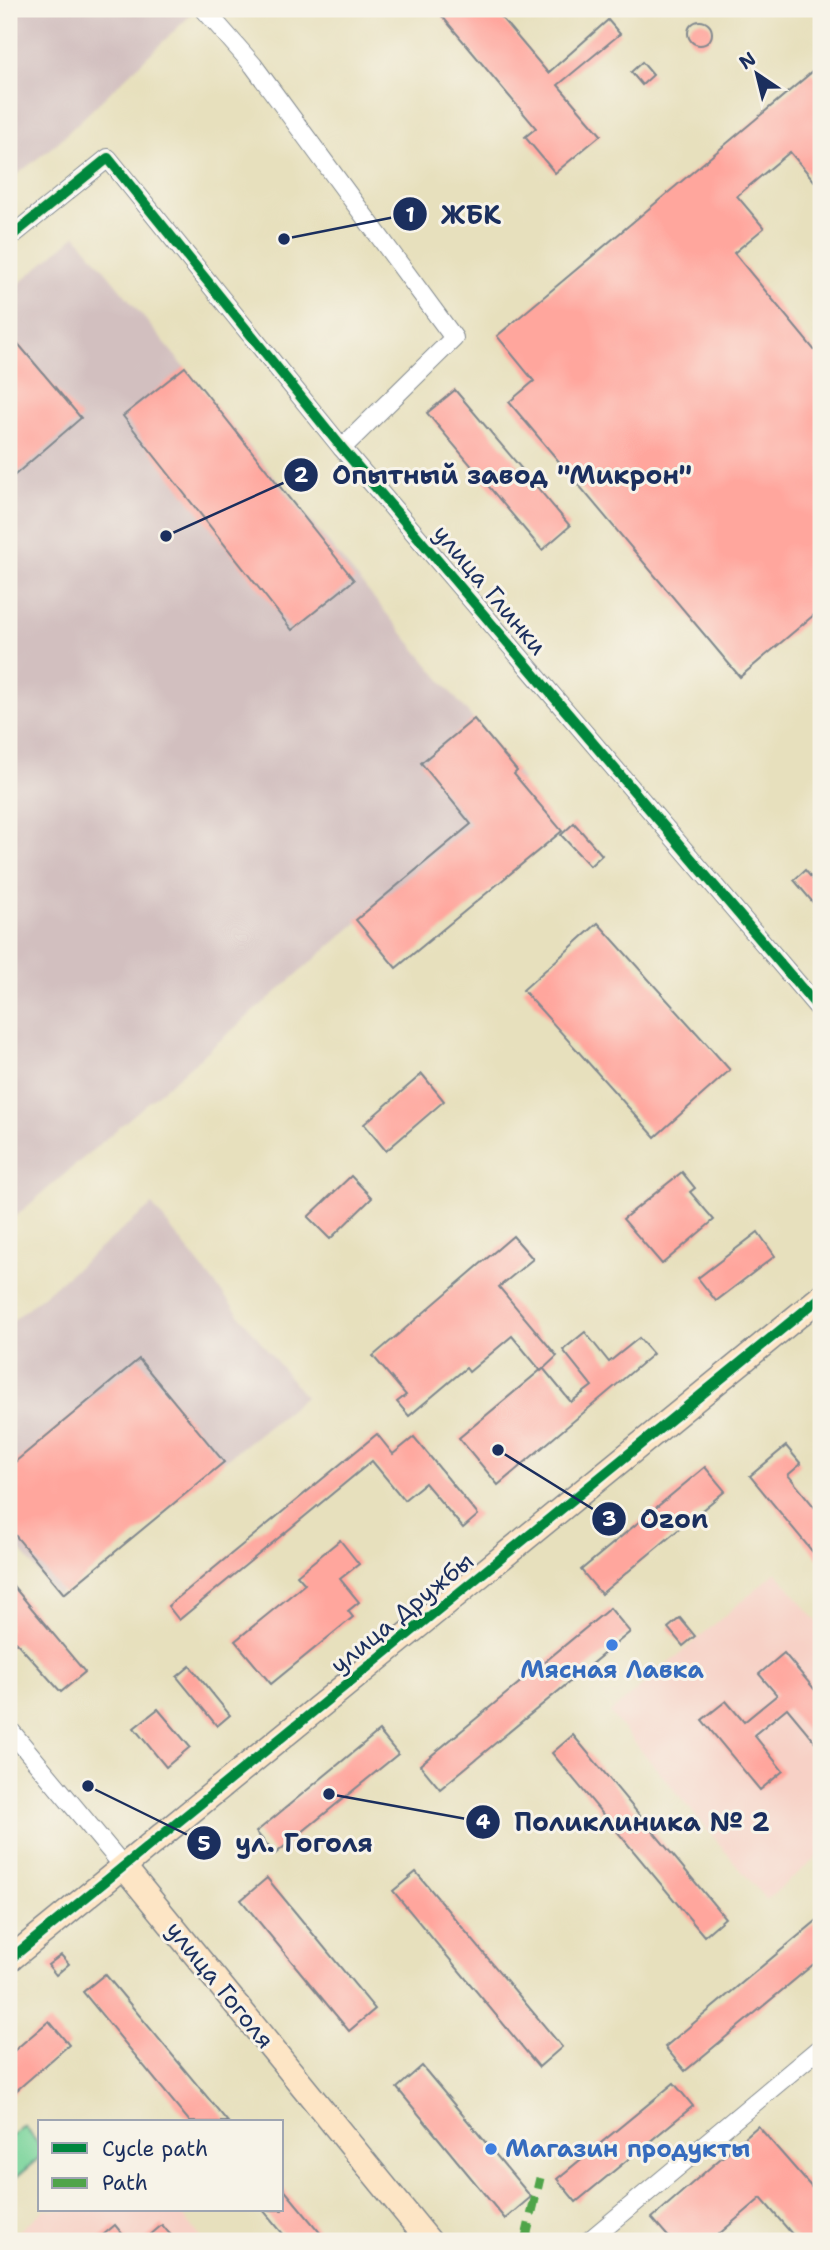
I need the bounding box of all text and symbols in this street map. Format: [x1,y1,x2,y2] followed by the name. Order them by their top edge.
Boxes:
[722,38,792,108] north arrow
[734,46,761,75] text: N
[392,191,515,238] callout: ЖБК
[441,197,501,232] text: ЖБК
[405,201,415,229] text: 1
[283,451,706,498] callout: Опытный завод "Микрон"
[332,457,692,492] text: Опытный завод "Микрон"
[294,461,309,489] text: 2
[426,518,554,662] street label: улица Глинки
[591,1495,723,1542] callout: Ozon
[640,1501,708,1536] text: Ozon
[602,1505,616,1533] text: 3
[324,1545,480,1681] street label: улица Дружбы
[604,1637,620,1653] marker: Мясная Лавка
[520,1654,705,1686] place label: Мясная Лавка
[465,1798,784,1845] callout: Поликлиника № 2
[514,1804,770,1839] text: Поликлиника № 2
[476,1808,491,1836] text: 4
[187,1820,387,1867] callout: ул. Гоголя
[235,1825,373,1860] text: ул. Гоголя
[197,1830,211,1858] text: 5
[159,1915,281,2055] street label: улица Гоголя
[38,2120,284,2212] legend
[505,2133,750,2165] place label: Магазин продукты
[102,2135,208,2163] text: Cycle path
[483,2141,499,2157] marker: Магазин продукты
[102,2169,148,2197] text: Path

